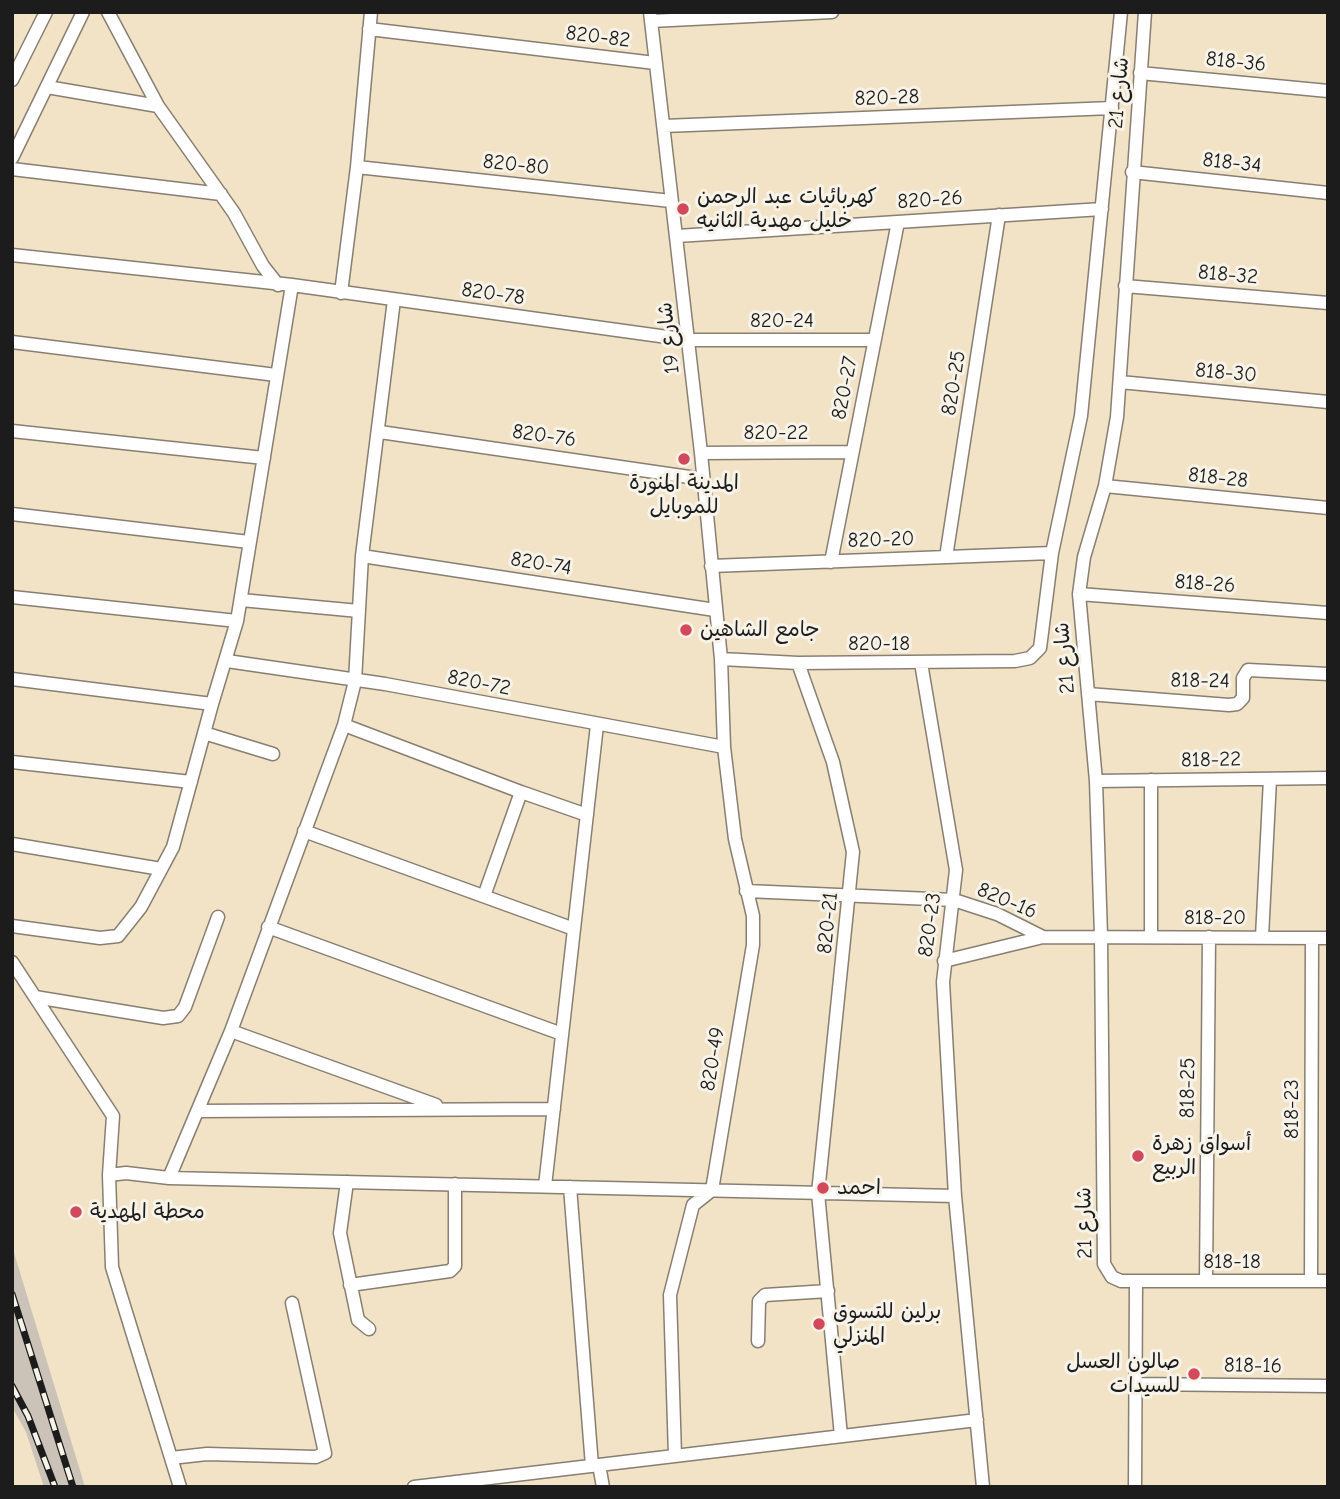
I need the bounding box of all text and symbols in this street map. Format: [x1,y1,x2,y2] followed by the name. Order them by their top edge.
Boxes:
[564,21,632,53] street label: 820-82
[1205,46,1267,78] street label: 818-36
[1103,56,1135,130] street label: شارع 21
[854,84,920,112] street label: 820-28
[1201,147,1263,179] street label: 818-34
[482,149,550,181] street label: 820-80
[697,184,877,234] place label: كهربائيات عبد الرحمن خليل مهدية الثانيه
[897,185,963,215] street label: 820-26
[675,201,691,217] marker: كهربائيات عبد الرحمن خليل مهدية الثانيه
[1197,260,1259,290] street label: 818-32
[460,277,526,311] street label: 820-78
[653,301,685,375] street label: شارع 19
[750,308,814,334] street label: 820-24
[936,349,972,417] street label: 820-25
[827,354,863,422] street label: 820-27
[1194,358,1258,388] street label: 818-30
[510,419,578,453] street label: 820-76
[744,420,808,446] street label: 820-22
[676,451,692,467] marker: المدينة المنورة للموبايل
[1187,462,1249,494] street label: 818-28
[629,470,739,520] place label: المدينة المنورة للموبايل
[847,526,915,554] street label: 820-20
[509,547,573,581] street label: 820-74
[1174,569,1236,599] street label: 818-26
[700,617,820,643] place label: جامع الشاهين
[1049,621,1081,695] street label: شارع 21
[678,622,694,638] marker: جامع الشاهين
[848,631,910,657] street label: 820-18
[445,665,513,701] street label: 820-72
[1170,668,1230,694] street label: 818-24
[1181,747,1241,773] street label: 818-22
[973,877,1041,925] street label: 820-16
[812,891,844,955] street label: 820-21
[913,891,947,959] street label: 820-23
[1184,905,1246,931] street label: 818-20
[696,1025,730,1093] street label: 820-49
[1175,1057,1201,1119] street label: 818-25
[1279,1079,1305,1139] street label: 818-23
[1152,1131,1251,1181] place label: أسواق زهرة الربيع
[1130,1148,1146,1164] marker: أسواق زهرة الربيع
[837,1175,881,1201] place label: احمد
[815,1180,831,1196] marker: احمد
[1072,1187,1098,1259] street label: شارع 21
[90,1199,205,1225] place label: محطة المهدية
[68,1204,84,1220] marker: محطة المهدية
[1203,1249,1261,1275] street label: 818-18
[833,1299,941,1349] place label: برلين للتسوق المنزلي
[811,1316,827,1332] marker: برلين للتسوق المنزلي
[1066,1349,1180,1399] place label: صالون العسل للسيدات
[1224,1353,1282,1379] street label: 818-16
[1186,1366,1202,1382] marker: صالون العسل للسيدات

